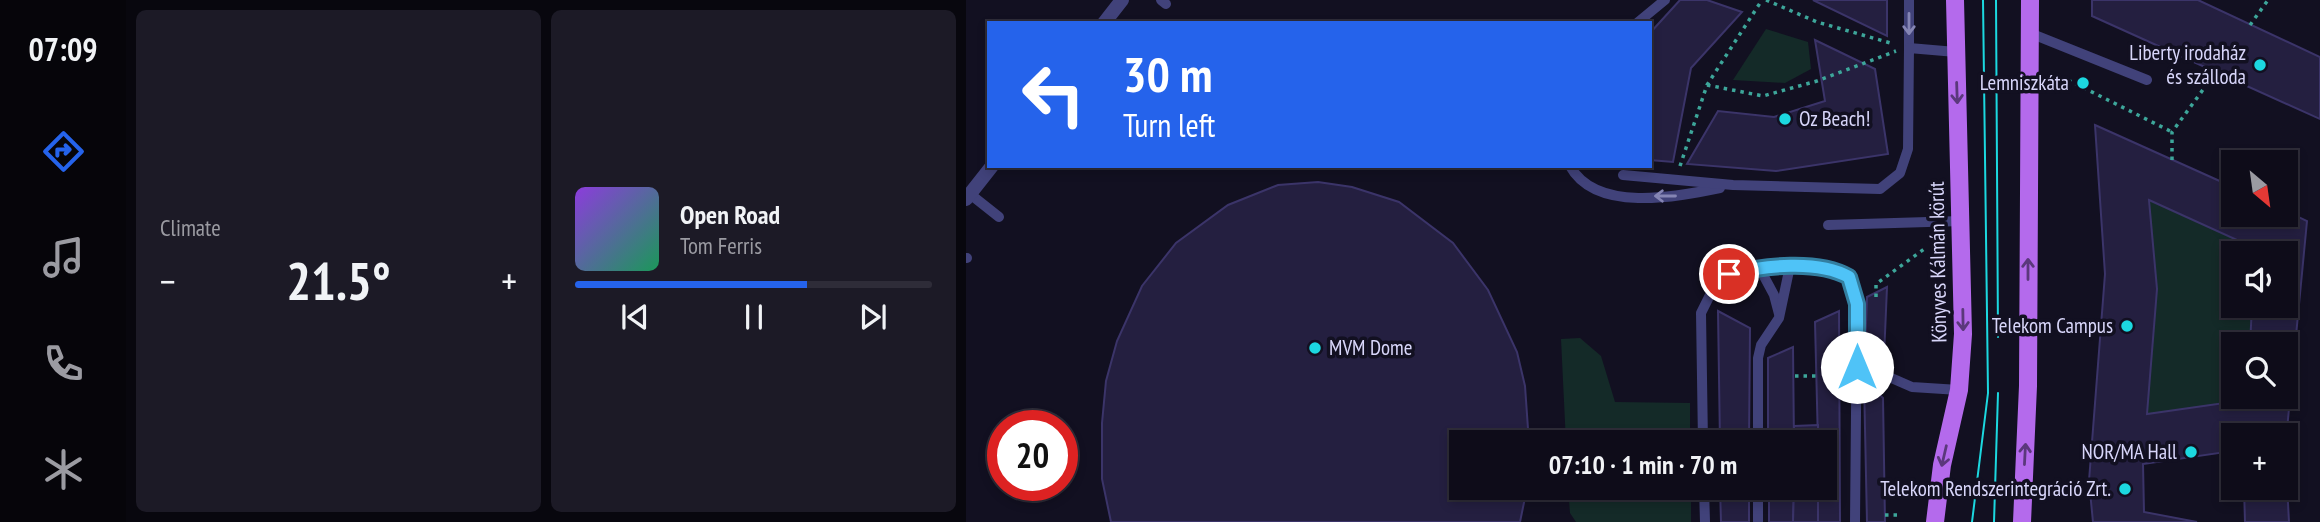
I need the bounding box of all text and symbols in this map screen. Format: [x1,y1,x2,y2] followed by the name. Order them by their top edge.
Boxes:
[1902,12,1916,35] one-way arrow
[28,28,98,70] text: 07:09
[2129,39,2246,90] place label: Liberty irodaház és szálloda
[1123,42,1212,106] text: 30 m
[1008,49,1099,140] icon: left
[2252,57,2268,73] marker: Liberty irodaház és szálloda
[1980,69,2069,96] place label: Lemniszkáta
[2075,75,2091,91] marker: Lemniszkáta
[1950,81,1963,104] one-way arrow
[1123,104,1215,146] text: Turn left
[1799,105,1871,132] place label: Oz Beach!
[1777,111,1793,127] marker: Oz Beach!
[39,127,88,176] icon: directions
[2221,150,2298,228] north arrow
[2221,150,2298,500] map controls
[1923,181,1952,343] street label: Könyves Kálmán körút
[1654,189,1677,203] one-way arrow
[680,198,780,231] text: Open Road
[160,213,221,242] text: Climate
[680,231,762,260] text: Tom Ferris
[39,233,88,282] icon: music
[2221,241,2298,318] button: sound
[1699,244,1759,304] pin
[286,247,391,314] text: 21.5°
[1710,255,1748,293] icon: arrive
[160,256,176,305] text: −
[501,256,517,305] text: +
[2022,258,2035,281] one-way arrow
[616,298,654,336] icon: previous
[735,298,773,336] icon: pause
[854,298,892,336] icon: next
[1956,308,1970,331] one-way arrow
[1992,312,2113,339] place label: Telekom Campus
[2119,318,2135,334] marker: Telekom Campus
[1820,330,1894,404] position arrow
[2221,332,2298,409] button: search
[1329,334,1412,361] place label: MVM Dome
[39,339,88,388] icon: phone
[1307,340,1323,356] marker: MVM Dome
[987,410,1078,501] speed limit sign: 20
[2221,423,2298,500] button: +
[2081,438,2177,465] place label: NOR/MA Hall
[2019,443,2032,466] one-way arrow
[1937,444,1951,467] one-way arrow
[2183,444,2199,460] marker: NOR/MA Hall
[39,445,88,494] icon: climate
[1549,448,1737,481] text: 07:10 · 1 min · 70 m
[1880,475,2111,502] place label: Telekom Rendszerintegráció Zrt.
[2117,481,2133,497] marker: Telekom Rendszerintegráció Zrt.

